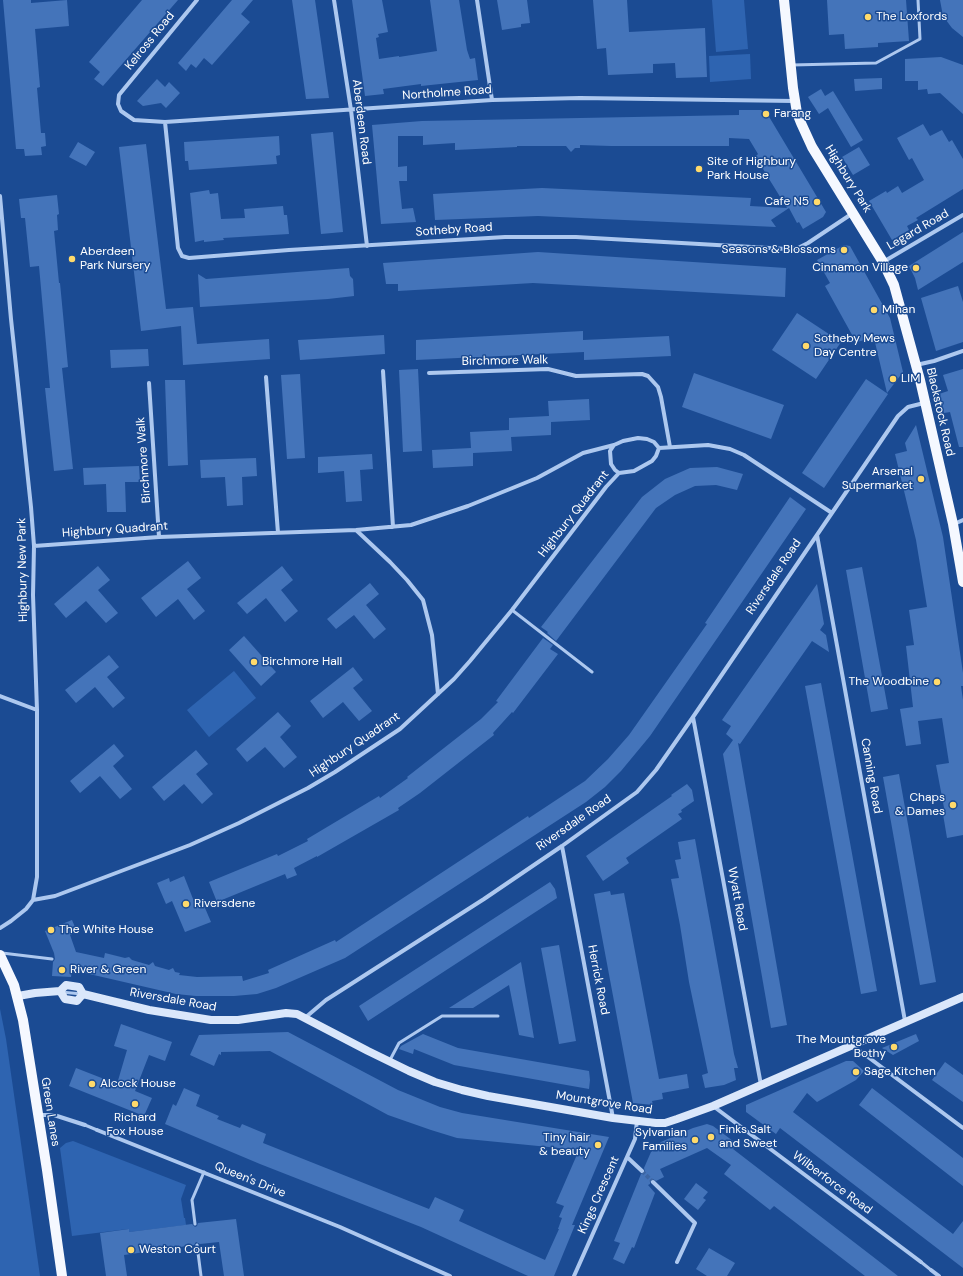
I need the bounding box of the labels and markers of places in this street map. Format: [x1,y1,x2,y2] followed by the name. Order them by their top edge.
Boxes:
[876,10,947,24] place label: The Loxfords
[863,12,873,22] marker: The Loxfords
[774,107,811,121] place label: Farang
[761,109,771,119] marker: Farang
[707,155,796,183] place label: Site of Highbury Park House
[694,164,704,174] marker: Site of Highbury Park House
[764,195,809,209] place label: Cafe N5
[812,197,822,207] marker: Cafe N5
[722,243,836,257] place label: Seasons & Blossoms
[80,245,150,273] place label: Aberdeen Park Nursery
[839,245,849,255] marker: Seasons & Blossoms
[67,254,77,264] marker: Aberdeen Park Nursery
[812,261,908,275] place label: Cinnamon Village
[911,263,921,273] marker: Cinnamon Village
[882,303,915,317] place label: Mihan
[869,305,879,315] marker: Mihan
[814,332,895,360] place label: Sotheby Mews Day Centre
[801,341,811,351] marker: Sotheby Mews Day Centre
[901,372,920,386] place label: LIM
[888,374,898,384] marker: LIM
[842,465,913,493] place label: Arsenal Supermarket
[916,474,926,484] marker: Arsenal Supermarket
[262,655,342,669] place label: Birchmore Hall
[249,657,259,667] marker: Birchmore Hall
[849,675,929,689] place label: The Woodbine
[932,677,942,687] marker: The Woodbine
[895,791,945,819] place label: Chaps & Dames
[948,800,958,810] marker: Chaps & Dames
[194,897,255,911] place label: Riversdene
[181,899,191,909] marker: Riversdene
[59,923,154,937] place label: The White House
[46,925,56,935] marker: The White House
[70,963,146,977] place label: River & Green
[57,965,67,975] marker: River & Green
[796,1033,886,1061] place label: The Mountgrove Bothy
[889,1042,899,1052] marker: The Mountgrove Bothy
[864,1065,936,1079] place label: Sage Kitchen
[851,1067,861,1077] marker: Sage Kitchen
[100,1077,176,1091] place label: Alcock House
[87,1079,97,1089] marker: Alcock House
[130,1099,140,1109] marker: Richard Fox House
[106,1111,164,1139] place label: Richard Fox House
[719,1123,777,1151] place label: Finks Salt and Sweet
[635,1126,687,1154] place label: Sylvanian Families
[539,1131,590,1159] place label: Tiny hair & beauty
[706,1132,716,1142] marker: Finks Salt and Sweet
[690,1135,700,1145] marker: Sylvanian Families
[593,1140,603,1150] marker: Tiny hair & beauty
[139,1243,216,1257] place label: Weston Court
[126,1245,136,1255] marker: Weston Court

